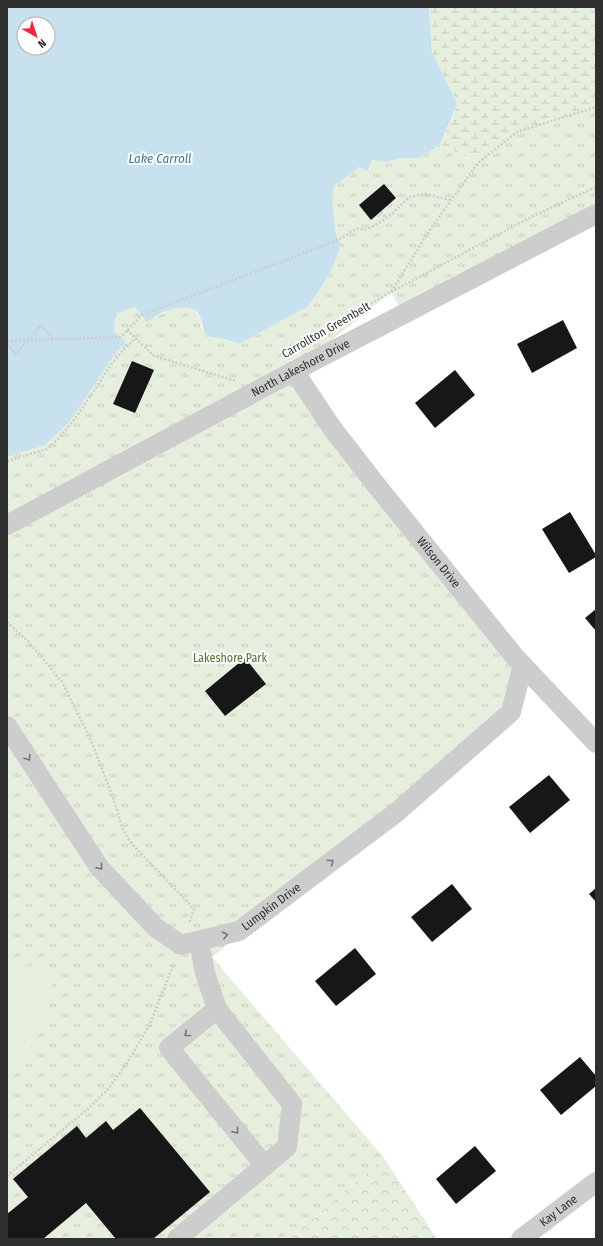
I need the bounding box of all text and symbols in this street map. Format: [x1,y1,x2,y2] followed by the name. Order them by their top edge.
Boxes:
[16,16,56,56] north arrow
[35,36,49,51] text: N
[128,151,192,166] water label: Lake Carroll
[279,299,373,361] street label: Carrollton Greenbelt
[249,336,352,400] street label: North Lakeshore Drive
[414,534,463,591] street label: Wilson Drive
[193,651,268,665] park label: Lakeshore Park
[23,754,30,761] one-way arrow
[327,859,334,867] one-way arrow
[95,862,102,869] one-way arrow
[239,880,304,934] street label: Lumpkin Drive
[221,931,228,940] one-way arrow
[184,1029,191,1036] one-way arrow
[232,1126,239,1133] one-way arrow
[537,1192,580,1229] street label: Kay Lane

